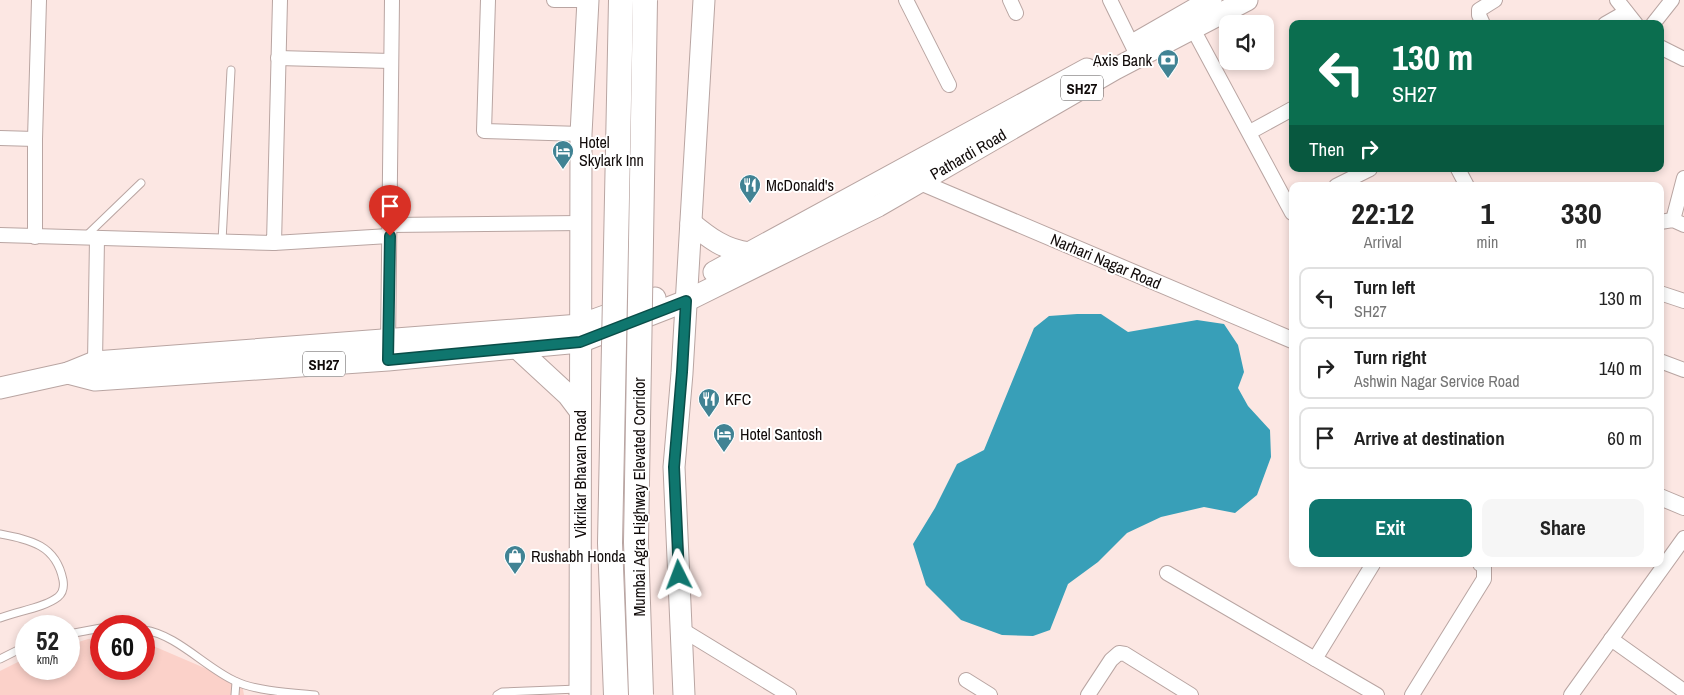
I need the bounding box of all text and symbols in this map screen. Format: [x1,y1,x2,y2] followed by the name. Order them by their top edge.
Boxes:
[1219,15,1274,70] map controls
[1219,15,1274,70] button: sound
[1392,34,1473,81] text: 130 m
[1309,40,1374,105] icon: left
[1156,48,1180,79] bank icon: Axis Bank
[1092,49,1152,71] place label: Axis Bank
[1061,76,1103,100] road number: SH27
[1392,79,1437,109] text: SH27
[926,123,1010,185] street label: Pathardi Road
[579,131,644,171] place label: Hotel Skylark Inn
[1355,135,1383,163] icon: right
[1309,136,1345,162] text: Then
[551,139,575,170] hotel icon: Hotel Skylark Inn
[738,173,762,204] restaurant icon: McDonald's
[766,174,834,196] place label: McDonald's
[369,185,411,236] pin
[376,192,404,220] icon: arrive
[1351,193,1414,233] text: 22:12
[1481,193,1494,233] text: 1
[1561,193,1602,233] text: 330
[1047,228,1165,294] street label: Narhari Nagar Road
[1364,231,1402,253] text: Arrival
[1476,231,1498,253] text: min
[1576,231,1587,253] text: m
[1354,274,1415,300] text: Turn left
[1311,284,1339,312] icon: left
[1599,285,1642,311] text: 130 m
[1354,300,1387,322] text: SH27
[1354,344,1426,370] text: Turn right
[303,352,345,376] road number: SH27
[1311,354,1339,382] icon: right
[1599,355,1642,381] text: 140 m
[1354,370,1520,392] text: Ashwin Nagar Service Road
[628,377,650,617] street label: Mumbai Agra Highway Elevated Corridor
[697,387,721,418] restaurant icon: KFC
[725,388,751,410] place label: KFC
[569,410,591,538] street label: Vikrikar Bhavan Road
[712,422,736,453] hotel icon: Hotel Santosh
[740,423,822,445] place label: Hotel Santosh
[1311,424,1339,452] icon: arrive
[1354,425,1505,451] text: Arrive at destination
[1607,425,1642,451] text: 60 m
[1309,499,1472,557] button: Exit
[1482,499,1644,557] button: Share
[503,544,527,575] shop icon: Rushabh Honda
[531,545,627,567] place label: Rushabh Honda
[652,548,704,600] position arrow
[90,615,155,680] speed limit sign: 60
[36,624,59,658] text: 52
[37,652,58,668] text: km/h

